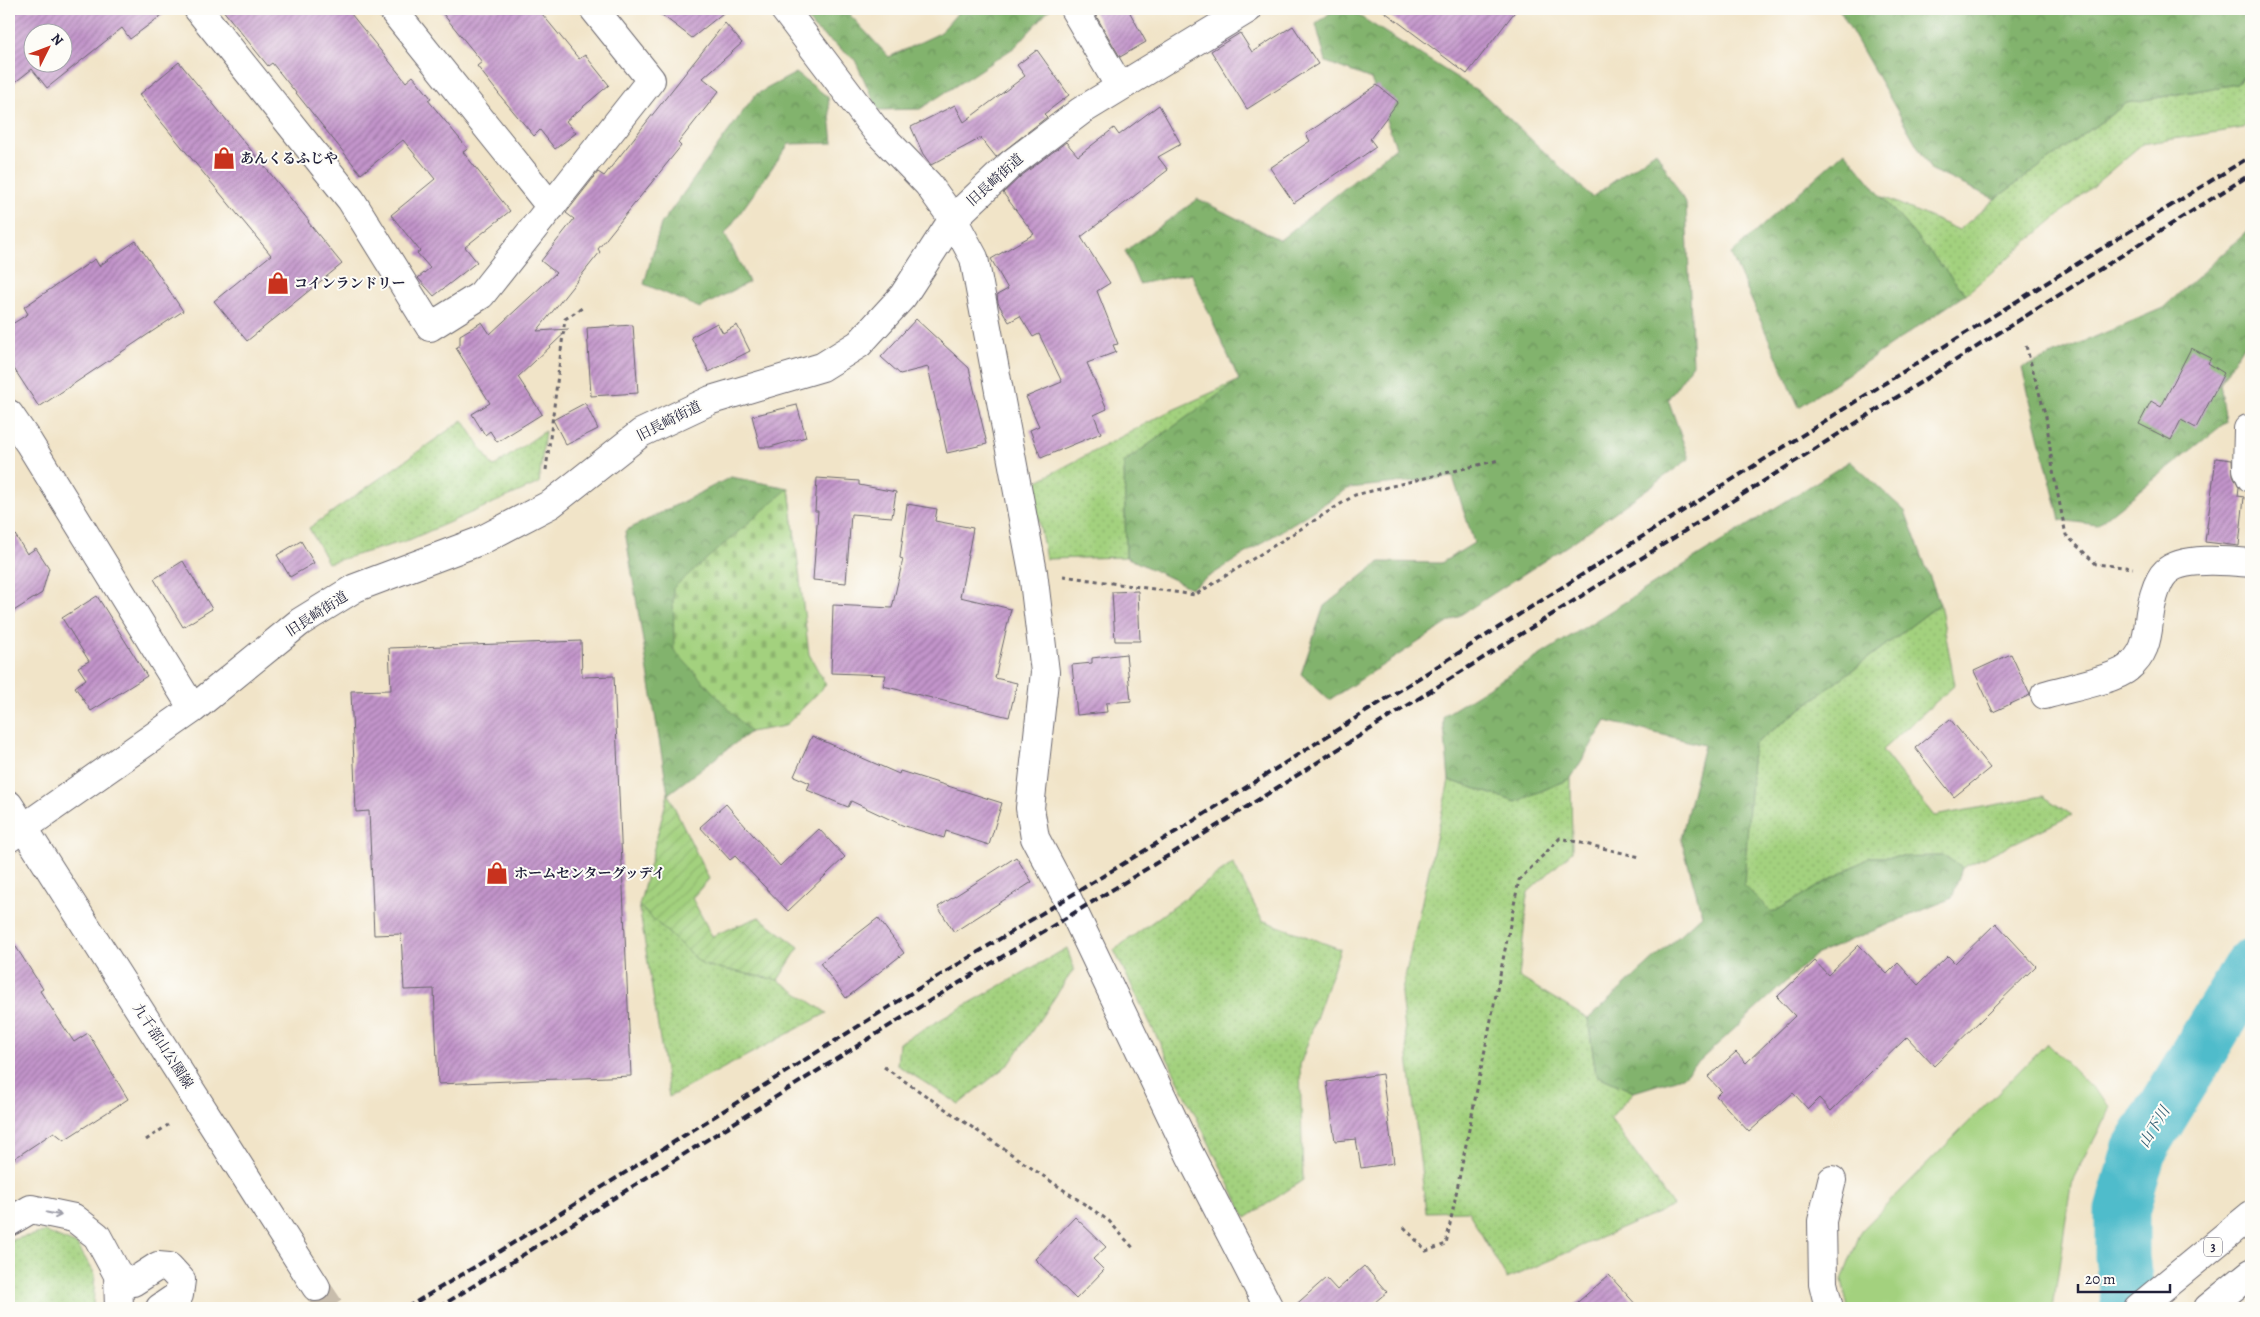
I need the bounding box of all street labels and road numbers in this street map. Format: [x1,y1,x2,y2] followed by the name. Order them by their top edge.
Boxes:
[963,150,1027,210] street label: 旧長崎街道
[634,397,704,445] street label: 旧長崎街道
[282,587,352,641] street label: 旧長崎街道
[128,1000,198,1092] street label: 九千部山公園線
[2204,1238,2222,1256] road number: 3

